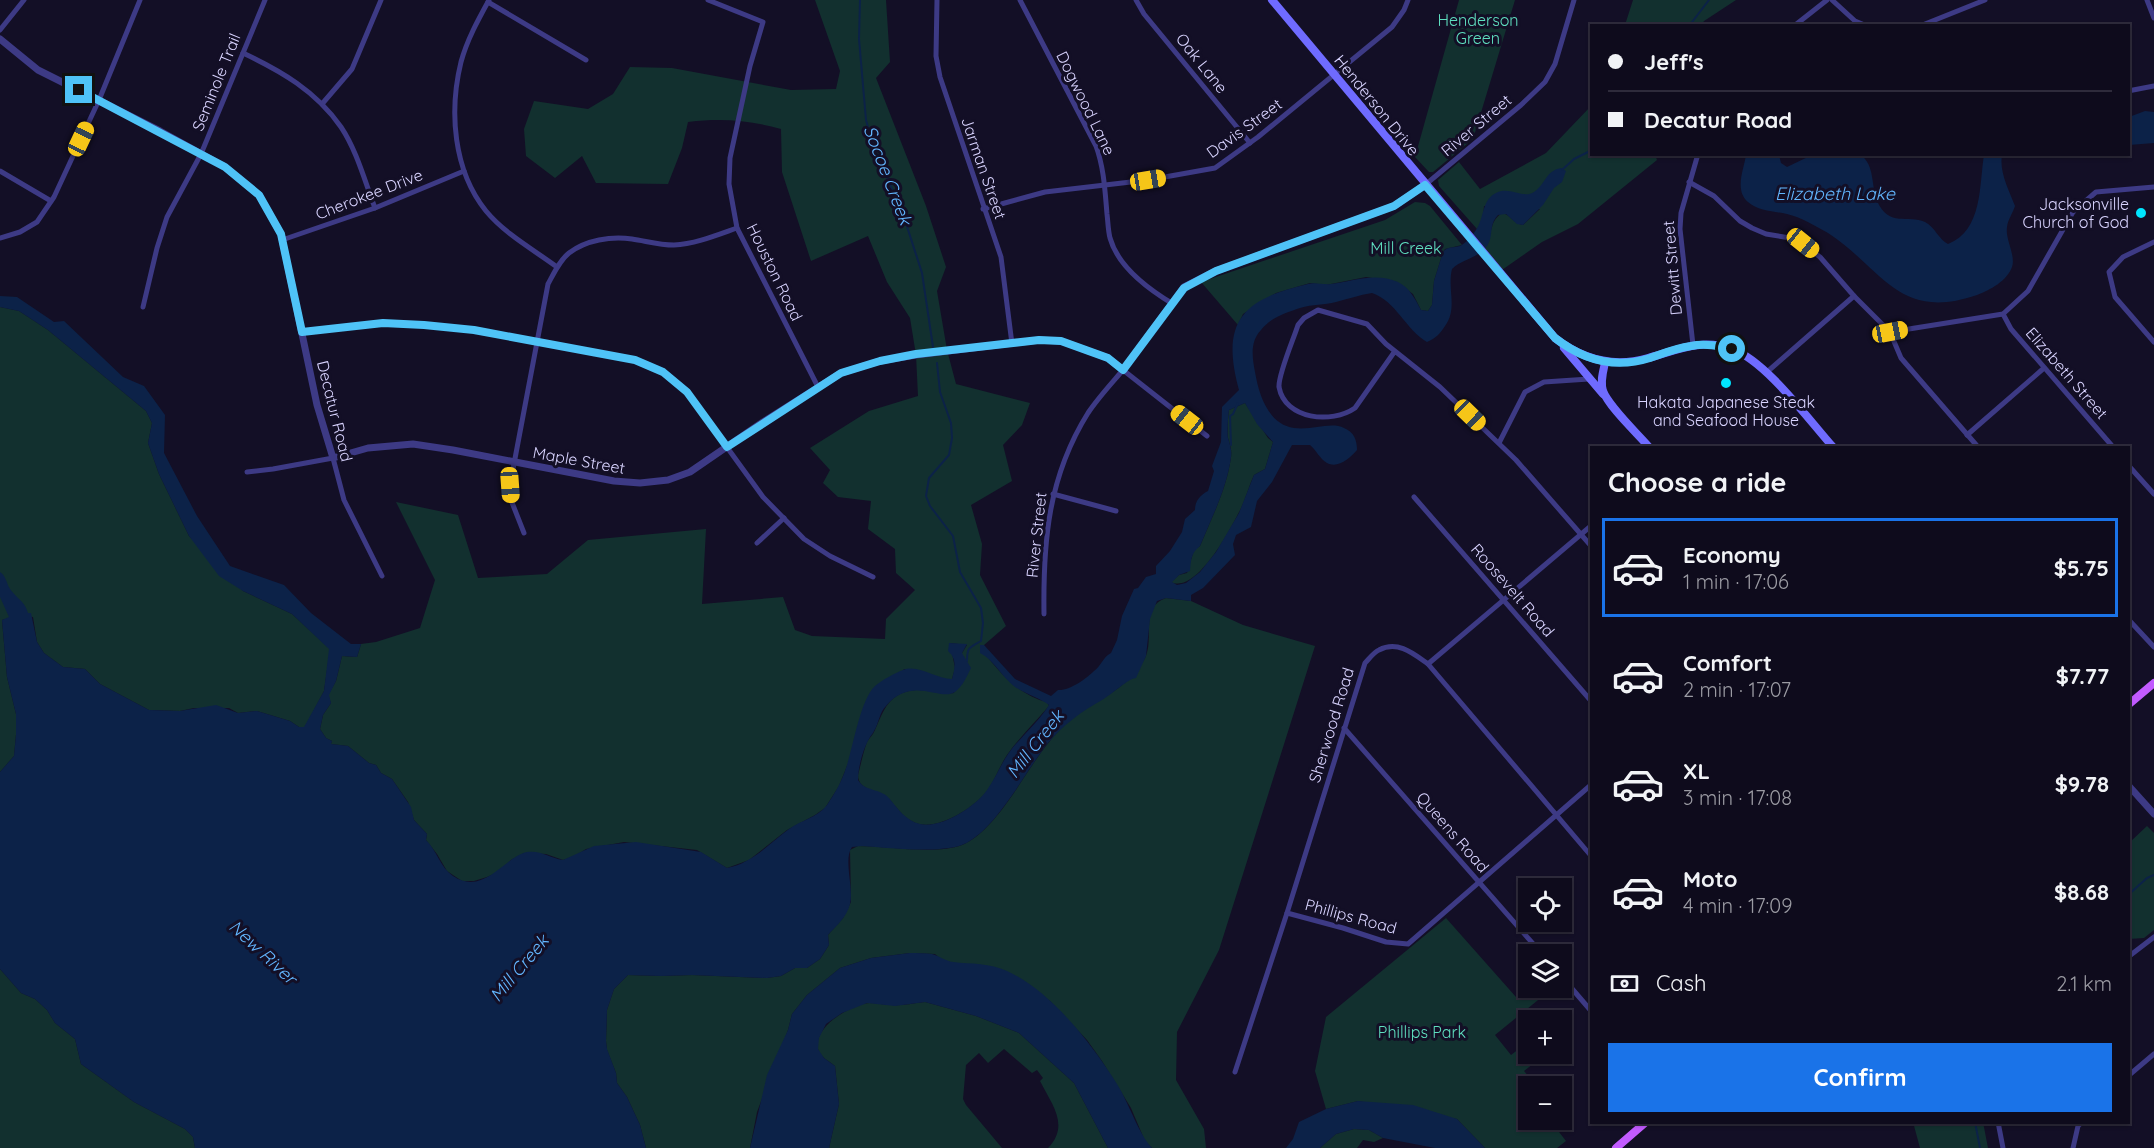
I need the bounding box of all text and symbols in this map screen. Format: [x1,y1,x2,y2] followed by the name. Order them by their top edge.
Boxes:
[1437,10,1519,48] park label: Henderson Green
[1172,29,1232,97] street label: Oak Lane
[187,30,245,134] street label: Seminole Trail
[1052,48,1120,158] street label: Dogwood Lane
[1644,48,1704,76] text: Jeff's
[1330,51,1424,159] street label: Henderson Drive
[65,76,92,103] route end
[1437,90,1515,160] street label: River Street
[1202,94,1286,162] street label: Davis Street
[1644,106,1792,134] text: Decatur Road
[957,114,1011,222] street label: Jarman Street
[65,119,97,159] car
[859,122,918,229] water label: Socoe Creek
[313,164,425,224] street label: Cherokee Drive
[1129,168,1167,192] car
[1775,182,1896,205] water label: Elizabeth Lake
[2023,194,2129,232] place label: Jacksonville Church of God
[2134,206,2148,220] marker: Jacksonville Church of God
[743,220,807,324] street label: Houston Road
[1658,220,1686,316] street label: Dewitt Street
[1783,225,1823,261] car
[1370,238,1442,258] park label: Mill Creek
[1871,320,1909,344] car
[2022,323,2112,423] street label: Elizabeth Street
[1718,335,1745,362] route start
[313,358,357,464] street label: Decatur Road
[1719,376,1733,390] marker: Hakata Japanese Steak and Seafood House
[1637,392,1815,430] place label: Hakata Japanese Steak and Seafood House
[1451,396,1489,434] car
[1167,402,1207,438] car
[531,442,627,478] street label: Maple Street
[1608,465,1786,499] text: Choose a ride
[500,466,520,504] car
[1022,491,1050,579] street label: River Street
[1467,539,1559,641] street label: Roosevelt Road
[1611,541,1665,595] icon: car
[1683,541,1781,569] text: Economy
[2054,554,2109,582] text: $5.75
[1683,569,1789,594] text: 1 min · 17:06
[1611,649,1665,703] icon: car
[1683,649,1772,677] text: Comfort
[2056,662,2109,690] text: $7.77
[1304,665,1358,785] street label: Sherwood Road
[1683,677,1791,702] text: 2 min · 17:07
[1001,704,1070,783] water label: Mill Creek
[1611,757,1665,811] icon: car
[1683,757,1710,785] text: XL
[2055,770,2109,798] text: $9.78
[1683,785,1792,810] text: 3 min · 17:08
[1413,788,1493,876] street label: Queens Road
[1611,865,1665,919] icon: car
[1683,865,1737,893] text: Moto
[1518,878,1572,1130] map controls
[1518,878,1572,932] button: locate
[2054,878,2109,906] text: $8.68
[1683,893,1792,918] text: 4 min · 17:09
[1303,894,1399,938] street label: Phillips Road
[224,915,303,991] water label: New River
[484,929,554,1006] water label: Mill Creek
[1518,944,1572,998] button: layers
[1608,967,1641,1000] icon: cash
[1656,969,1707,997] text: Cash
[2056,971,2112,996] text: 2.1 km
[1518,1010,1572,1064] button: +
[1378,1022,1466,1042] park label: Phillips Park
[1608,1043,2112,1112] button: Confirm
[1518,1076,1572,1130] button: −

